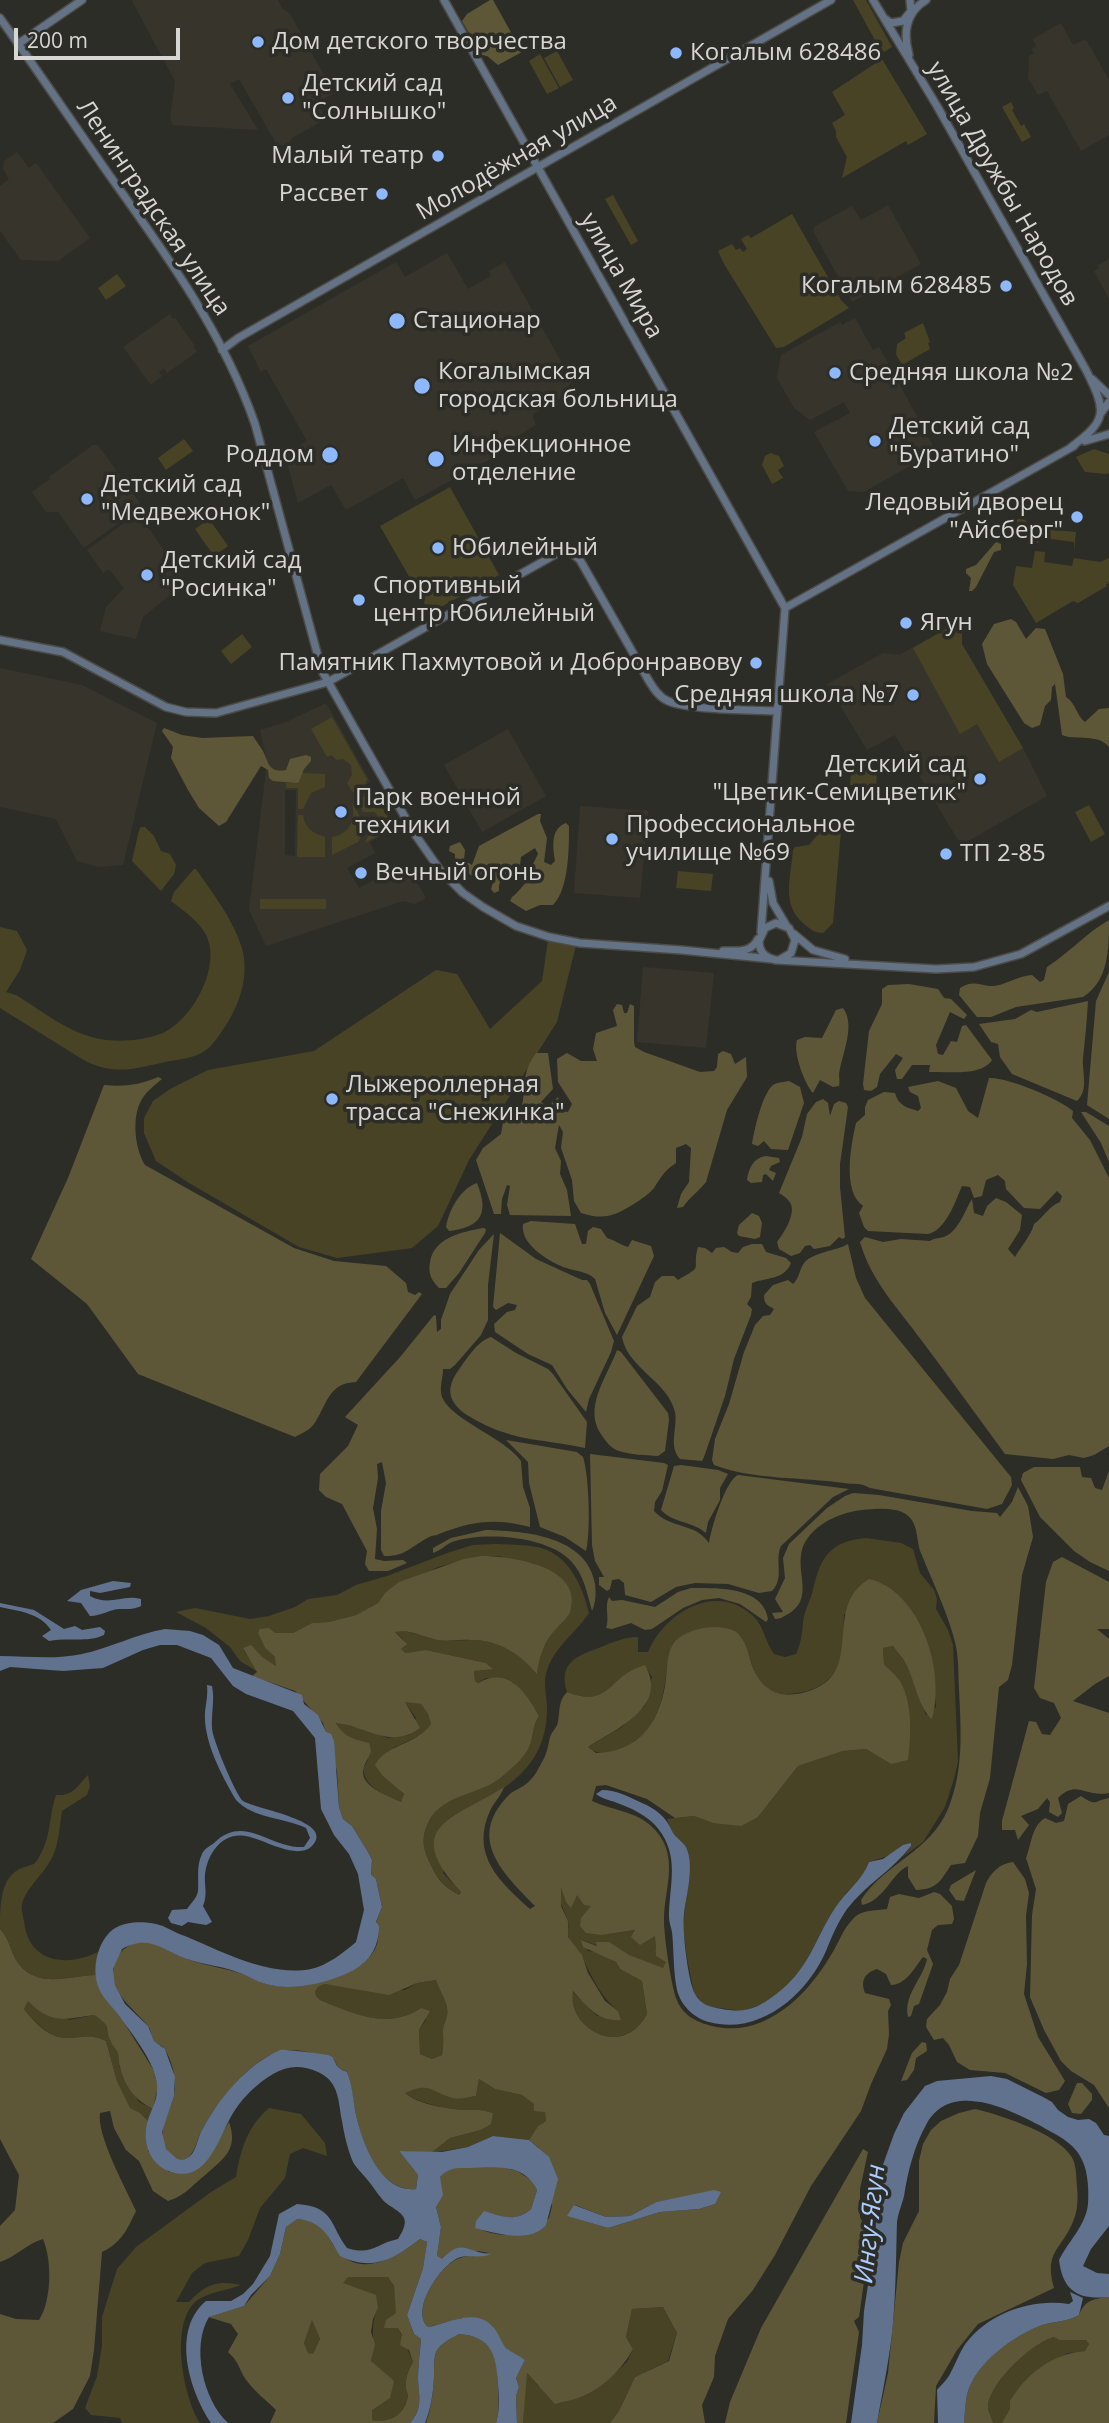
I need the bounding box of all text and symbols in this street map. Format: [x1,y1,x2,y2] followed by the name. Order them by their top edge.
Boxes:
[18,14,184,58] scale bar
[27,26,88,54] text: 200 m
[272,28,567,56] place label: Дом детского творчества
[250,34,266,50] marker: Дом детского творчества
[690,39,881,67] place label: Когалым 628486
[668,45,684,61] marker: Когалым 628486
[920,57,1084,311] street label: улица Дружбы Народов
[302,70,446,126] place label: Детский сад "Солнышко"
[412,89,622,227] street label: Молодёжная улица
[280,90,296,106] marker: Детский сад "Солнышко"
[70,95,236,321] street label: Ленинградская улица
[271,142,424,170] place label: Малый театр
[430,148,446,164] marker: Малый театр
[279,180,368,208] place label: Рассвет
[374,186,390,202] marker: Рассвет
[573,208,669,344] street label: улица Мира
[801,272,992,300] place label: Когалым 628485
[998,278,1014,294] marker: Когалым 628485
[413,307,541,335] place label: Стационар
[387,311,407,331] marker: Стационар
[438,358,678,414] place label: Когалымская городская больница
[849,359,1074,387] place label: Средняя школа №2
[827,365,843,381] marker: Средняя школа №2
[412,376,432,396] marker: Когалымская городская больница
[889,413,1029,469] place label: Детский сад "Буратино"
[452,431,631,487] place label: Инфекционное отделение
[867,433,883,449] marker: Детский сад "Буратино"
[225,441,314,469] place label: Роддом
[320,445,340,465] marker: Роддом
[426,449,446,469] marker: Инфекционное отделение
[101,471,270,527] place label: Детский сад "Медвежонок"
[866,489,1063,545] place label: Ледовый дворец "Айсберг"
[79,491,95,507] marker: Детский сад "Медвежонок"
[1069,509,1085,525] marker: Ледовый дворец "Айсберг"
[452,534,598,562] place label: Юбилейный
[430,540,446,556] marker: Юбилейный
[161,547,301,603] place label: Детский сад "Росинка"
[139,567,155,583] marker: Детский сад "Росинка"
[373,572,595,628] place label: Спортивный центр Юбилейный
[351,592,367,608] marker: Спортивный центр Юбилейный
[920,609,973,637] place label: Ягун
[898,615,914,631] marker: Ягун
[279,649,742,677] place label: Памятник Пахмутовой и Добронравову
[748,655,764,671] marker: Памятник Пахмутовой и Добронравову
[674,681,899,709] place label: Средняя школа №7
[905,687,921,703] marker: Средняя школа №7
[713,751,966,807] place label: Детский сад "Цветик-Семицветик"
[972,771,988,787] marker: Детский сад "Цветик-Семицветик"
[355,784,521,840] place label: Парк военной техники
[333,804,349,820] marker: Парк военной техники
[626,811,855,867] place label: Профессиональное училище №69
[604,831,620,847] marker: Профессиональное училище №69
[960,840,1046,868] place label: ТП 2-85
[938,846,954,862] marker: ТП 2-85
[375,859,542,887] place label: Вечный огонь
[353,865,369,881] marker: Вечный огонь
[346,1071,565,1127] place label: Лыжероллерная трасса "Снежинка"
[324,1091,340,1107] marker: Лыжероллерная трасса "Снежинка"
[849,2163,893,2285] water label: Ингу-Ягун

